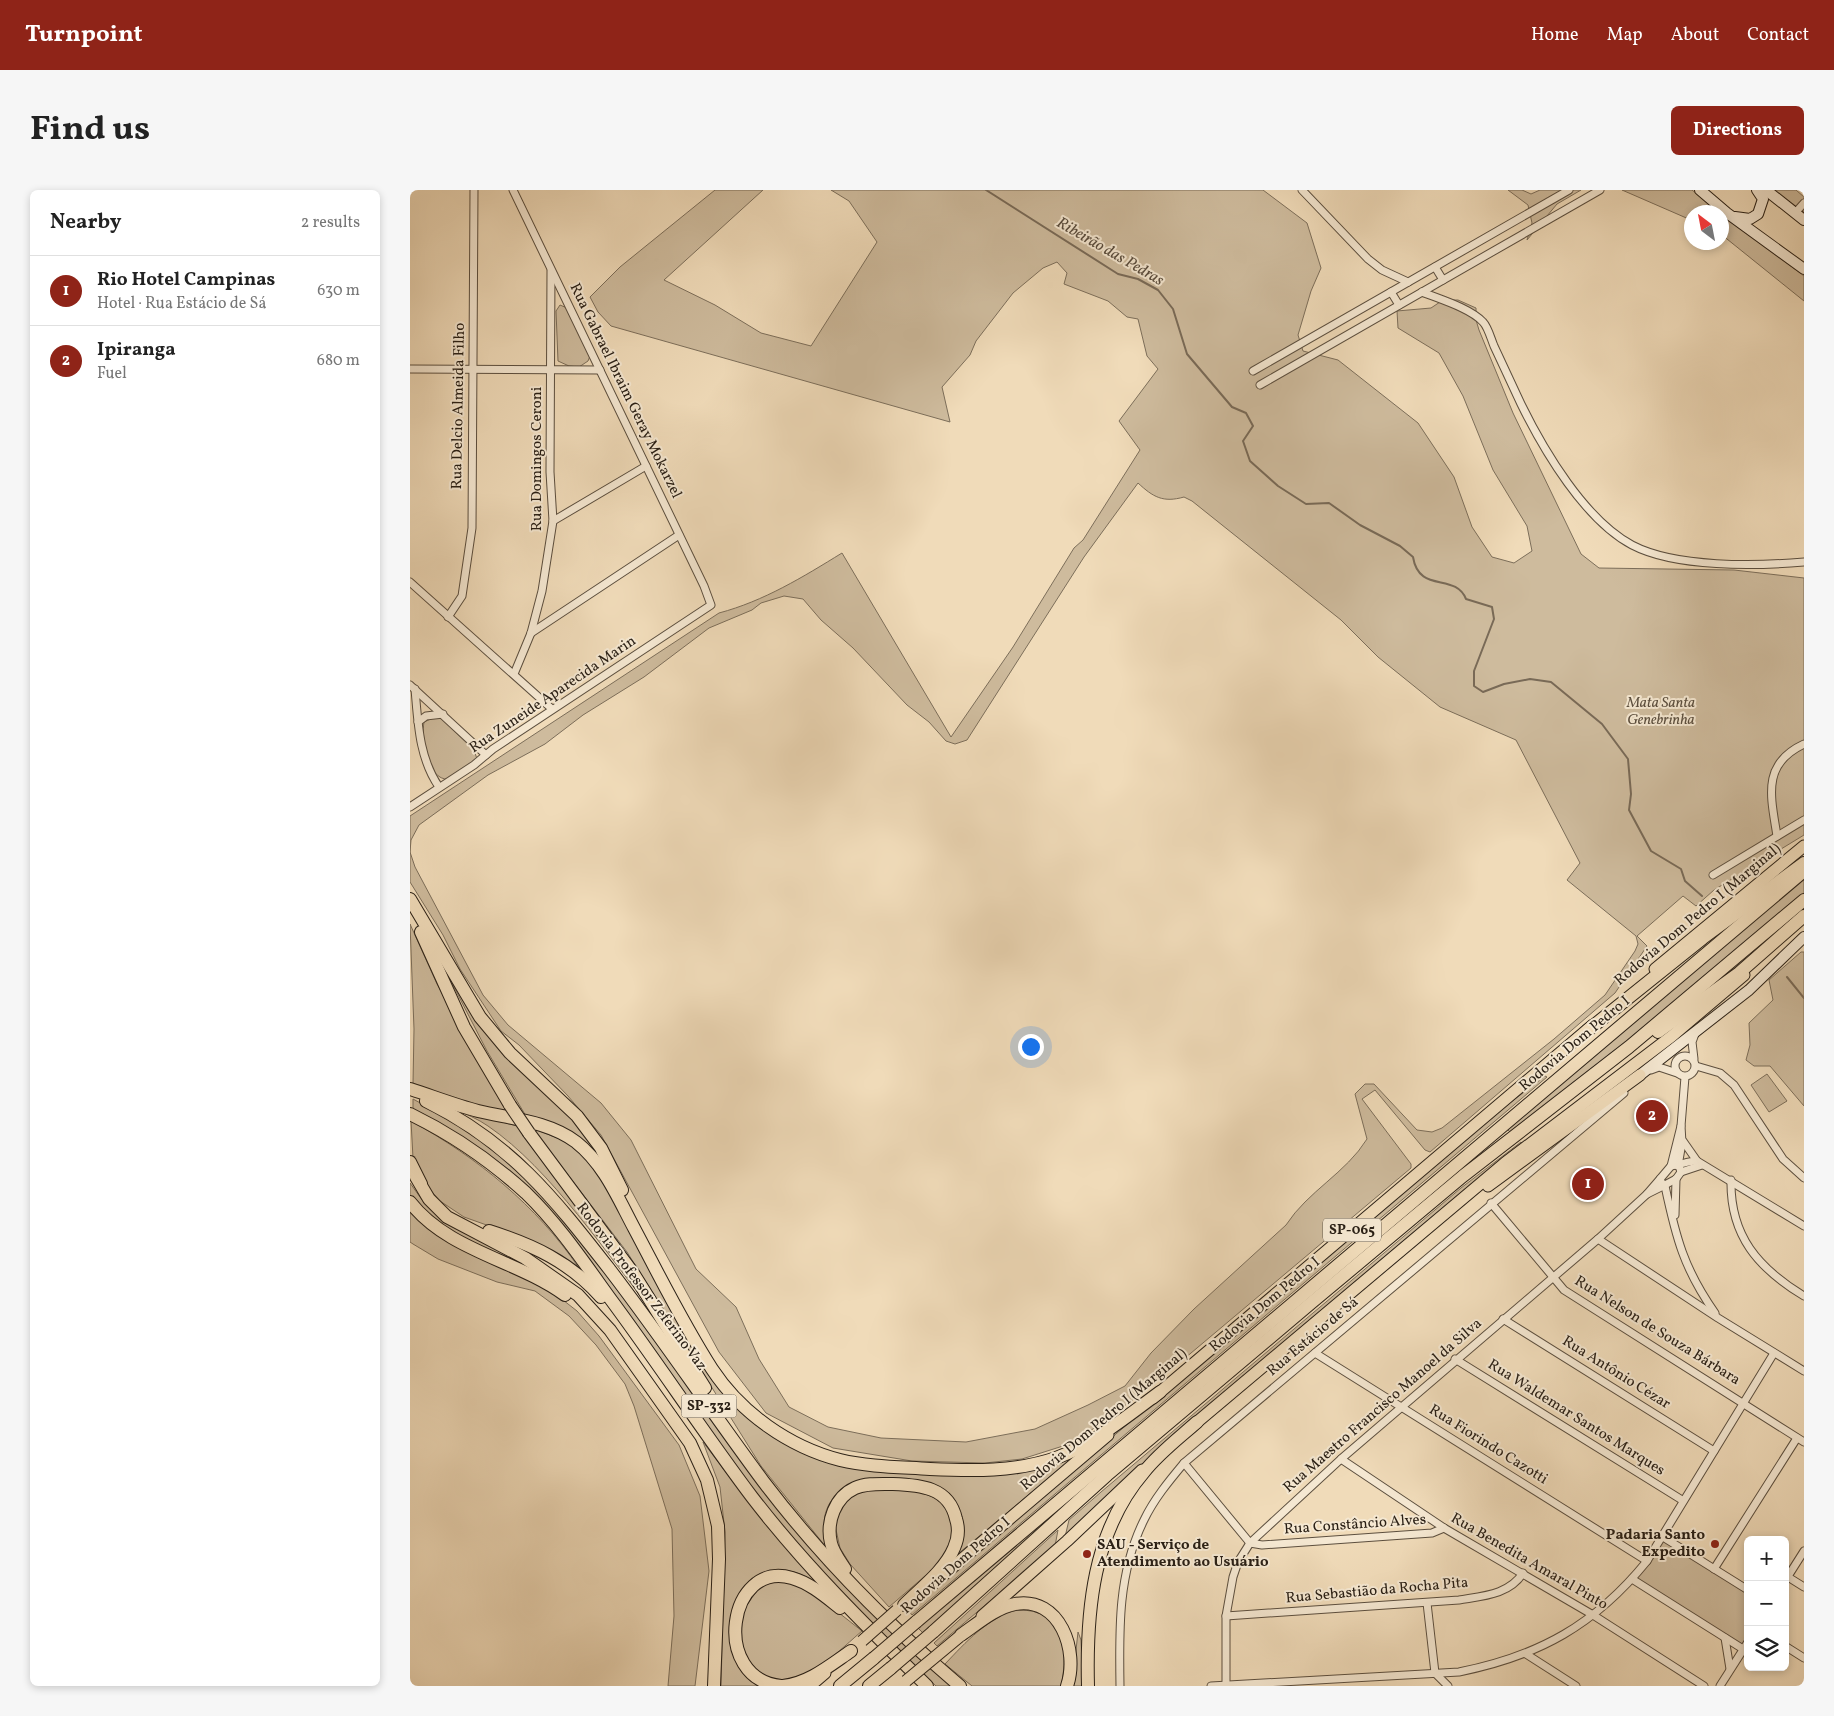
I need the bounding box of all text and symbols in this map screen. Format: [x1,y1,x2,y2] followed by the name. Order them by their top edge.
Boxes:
[25,18,143,52] text: Turnpoint
[1531,23,1579,48] text: Home
[1607,23,1643,48] text: Map
[1671,23,1719,48] text: About
[1747,23,1809,48] text: Contact
[30,106,150,154] text: Find us
[1671,106,1804,155] button: Directions
[1684,205,1729,250] north arrow
[50,208,121,237] text: Nearby
[301,212,360,234] text: 2 results
[1052,212,1168,292] water label: Ribeirão das Pedras
[97,267,275,293] text: Rio Hotel Campinas
[63,280,69,302] text: 1
[317,280,360,302] text: 630 m
[564,280,686,502] street label: Rua Gabrael Ibraim Geray Mokarzel
[97,293,266,315] text: Hotel · Rua Estácio de Sá
[447,322,471,490] street label: Rua Delcio Almeida Filho
[97,337,176,363] text: Ipiranga
[62,350,70,372] text: 2
[317,350,360,372] text: 680 m
[97,363,127,385] text: Fuel
[527,387,548,531] street label: Rua Domingos Ceroni
[465,631,641,759] street label: Rua Zuneide Aparecida Marin
[1626,693,1695,731] park label: Mata Santa Genebrinha
[1610,839,1786,991] street label: Rodovia Dom Pedro I (Marginal)
[1515,991,1635,1097] street label: Rodovia Dom Pedro I
[1018,1034,1044,1060] your location
[1636,1097,1668,1135] pin: 2
[1572,1165,1604,1203] pin: 1
[571,1199,711,1375] street label: Rodovia Professor Zeferino Vaz
[1323,1218,1381,1242] road number: SP-065
[1205,1252,1325,1358] street label: Rodovia Dom Pedro I
[1570,1271,1744,1391] street label: Rua Nelson de Souza Bárbara
[1263,1292,1363,1382] street label: Rua Estácio de Sá
[1279,1314,1487,1498] street label: Rua Maestro Francisco Manoel da Silva
[1558,1331,1674,1415] street label: Rua Antônio Cézar
[1016,1344,1192,1496] street label: Rodovia Dom Pedro I (Marginal)
[1483,1355,1669,1481] street label: Rua Waldemar Santos Marques
[682,1394,736,1418] road number: SP-332
[1425,1400,1551,1490] street label: Rua Fiorindo Cazotti
[1447,1508,1611,1616] street label: Rua Benedita Amaral Pinto
[1283,1510,1427,1540] street label: Rua Constâncio Alves
[897,1513,1015,1619] street label: Rodovia Dom Pedro I
[1606,1525,1705,1563] place label: Padaria Santo Expedito
[1097,1535,1269,1573] place label: SAU - Serviço de Atendimento ao Usuário
[1744,1536,1789,1671] map controls
[1744,1536,1789,1581] button: +
[1709,1538,1721,1550] marker: Padaria Santo Expedito
[1081,1548,1093,1560] marker: SAU - Serviço de Atendimento ao Usuário
[1285,1573,1469,1609] street label: Rua Sebastião da Rocha Pita
[1744,1581,1789,1626] button: −
[1744,1626,1789,1671] button: layers

